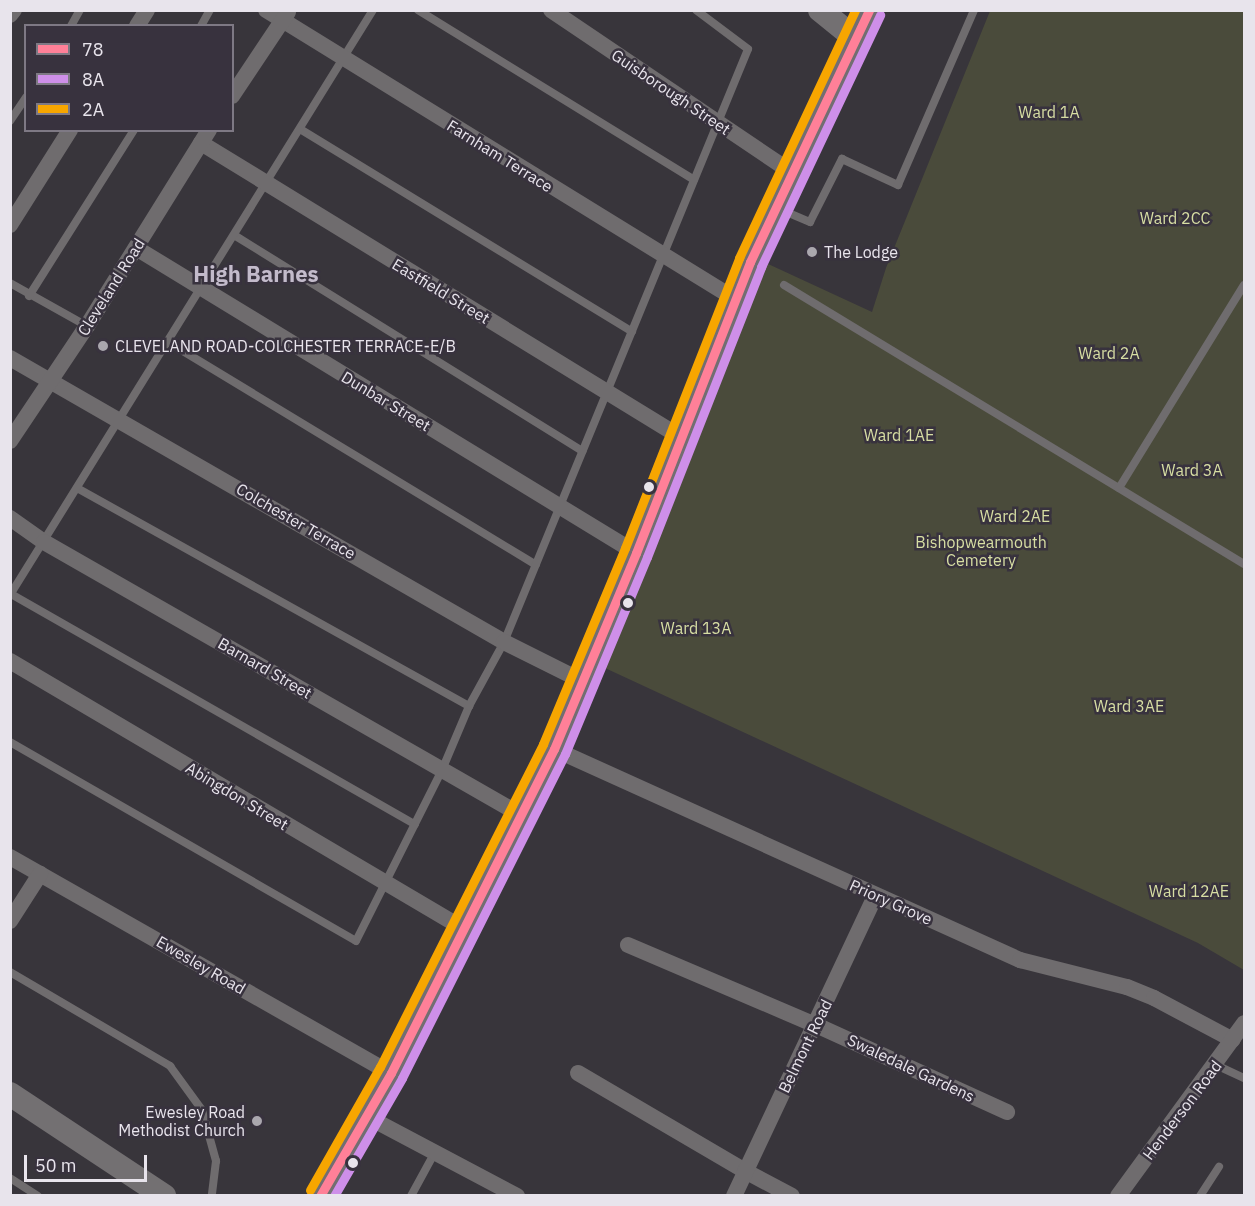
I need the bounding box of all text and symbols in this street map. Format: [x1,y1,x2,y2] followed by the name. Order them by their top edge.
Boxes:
[24,24,234,132] legend
[82,38,104,61] text: 78
[608,45,734,139] street label: Guisborough Street
[82,68,104,91] text: 8A
[82,98,104,121] text: 2A
[1018,102,1080,122] park label: Ward 1A
[444,116,556,196] street label: Farnham Terrace
[1140,208,1210,228] park label: Ward 2CC
[73,235,149,339] street label: Cleveland Road
[824,242,898,262] place label: The Lodge
[805,245,819,259] marker: The Lodge
[389,254,493,328] street label: Eastfield Street
[193,261,319,287] district label: High Barnes
[115,336,456,356] place label: CLEVELAND ROAD-COLCHESTER TERRACE-E/B
[96,339,110,353] marker: CLEVELAND ROAD-COLCHESTER TERRACE-E/B
[1078,343,1140,363] park label: Ward 2A
[338,367,434,435] street label: Dunbar Street
[864,425,934,445] park label: Ward 1AE
[1161,460,1223,480] park label: Ward 3A
[233,479,359,563] street label: Colchester Terrace
[643,481,655,493] unlabelled marker
[980,506,1050,526] park label: Ward 2AE
[915,532,1047,570] park label: Bishopwearmouth Cemetery
[622,597,634,609] unlabelled marker
[661,618,731,638] park label: Ward 13A
[215,633,315,703] street label: Barnard Street
[1094,696,1164,716] park label: Ward 3AE
[182,758,292,834] street label: Abingdon Street
[847,875,935,929] street label: Priory Grove
[1149,881,1229,901] park label: Ward 12AE
[153,932,249,998] street label: Ewesley Road
[774,996,836,1096] street label: Belmont Road
[844,1030,978,1106] street label: Swaledale Gardens
[1138,1056,1226,1164] street label: Henderson Road
[118,1102,245,1140] place label: Ewesley Road Methodist Church
[250,1114,264,1128] marker: Ewesley Road Methodist Church
[27,1143,150,1181] scale bar
[35,1154,77,1177] text: 50 m
[347,1157,359,1169] unlabelled marker

